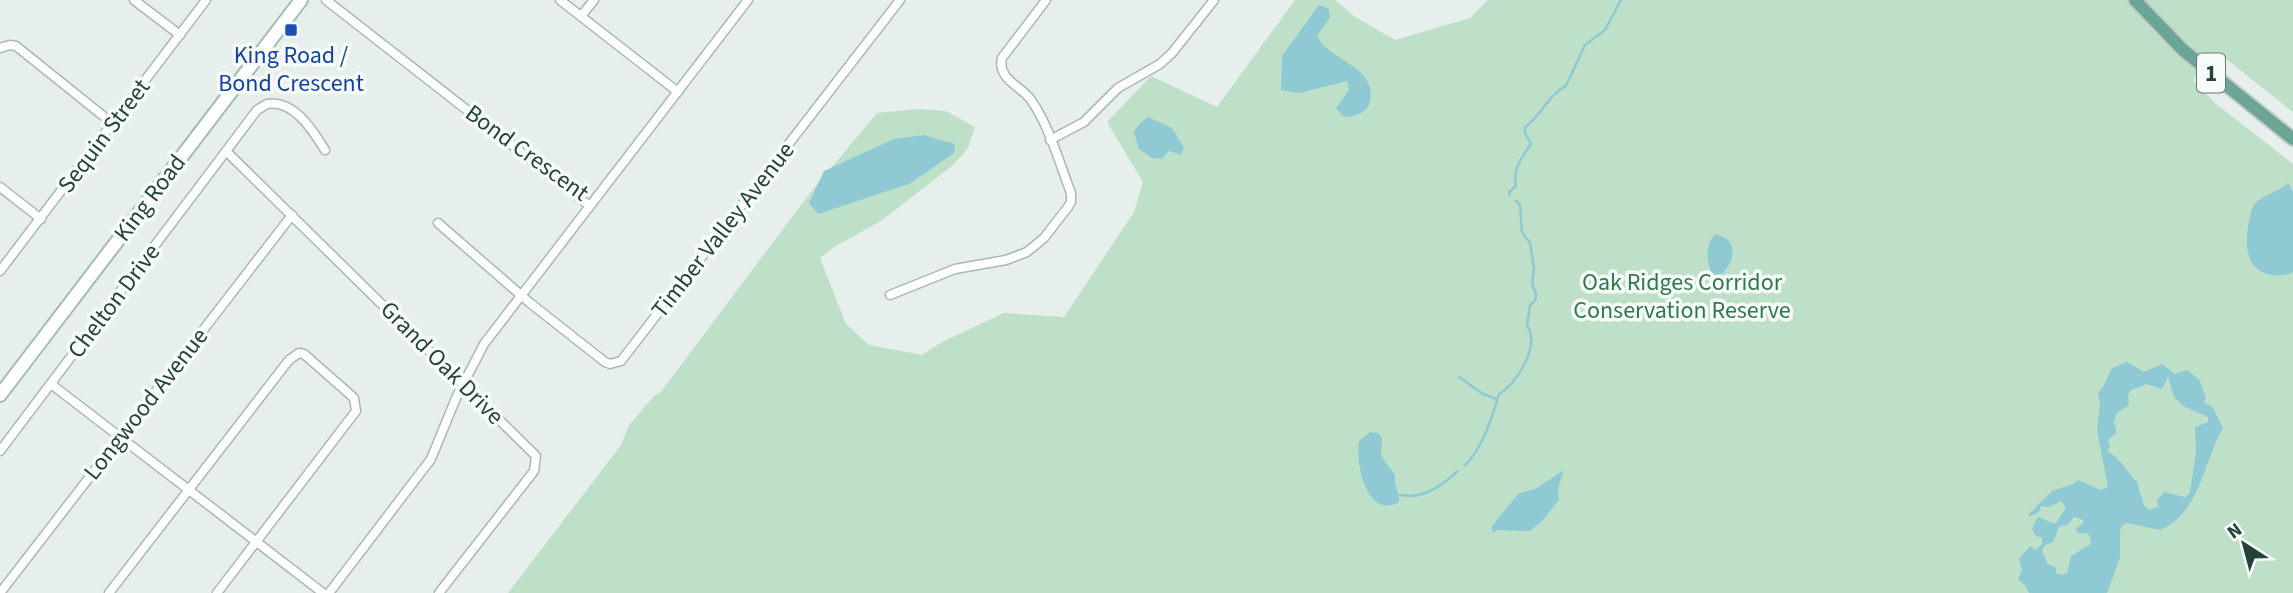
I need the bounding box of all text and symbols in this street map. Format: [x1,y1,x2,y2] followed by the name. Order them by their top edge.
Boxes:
[283,22,299,38] marker: King Road / Bond Crescent
[218,38,364,101] place label: King Road / Bond Crescent
[2197,54,2225,92] road number: 1
[49,72,159,200] street label: Sequin Street
[458,96,596,210] street label: Bond Crescent
[643,134,803,326] street label: Timber Valley Avenue
[106,147,194,249] street label: King Road
[59,236,169,366] street label: Chelton Drive
[1573,265,1791,328] park label: Oak Ridges Corridor Conservation Reserve
[372,293,512,433] street label: Grand Oak Drive
[75,320,217,488] street label: Longwood Avenue
[2209,509,2279,579] north arrow
[2222,517,2248,546] text: N

